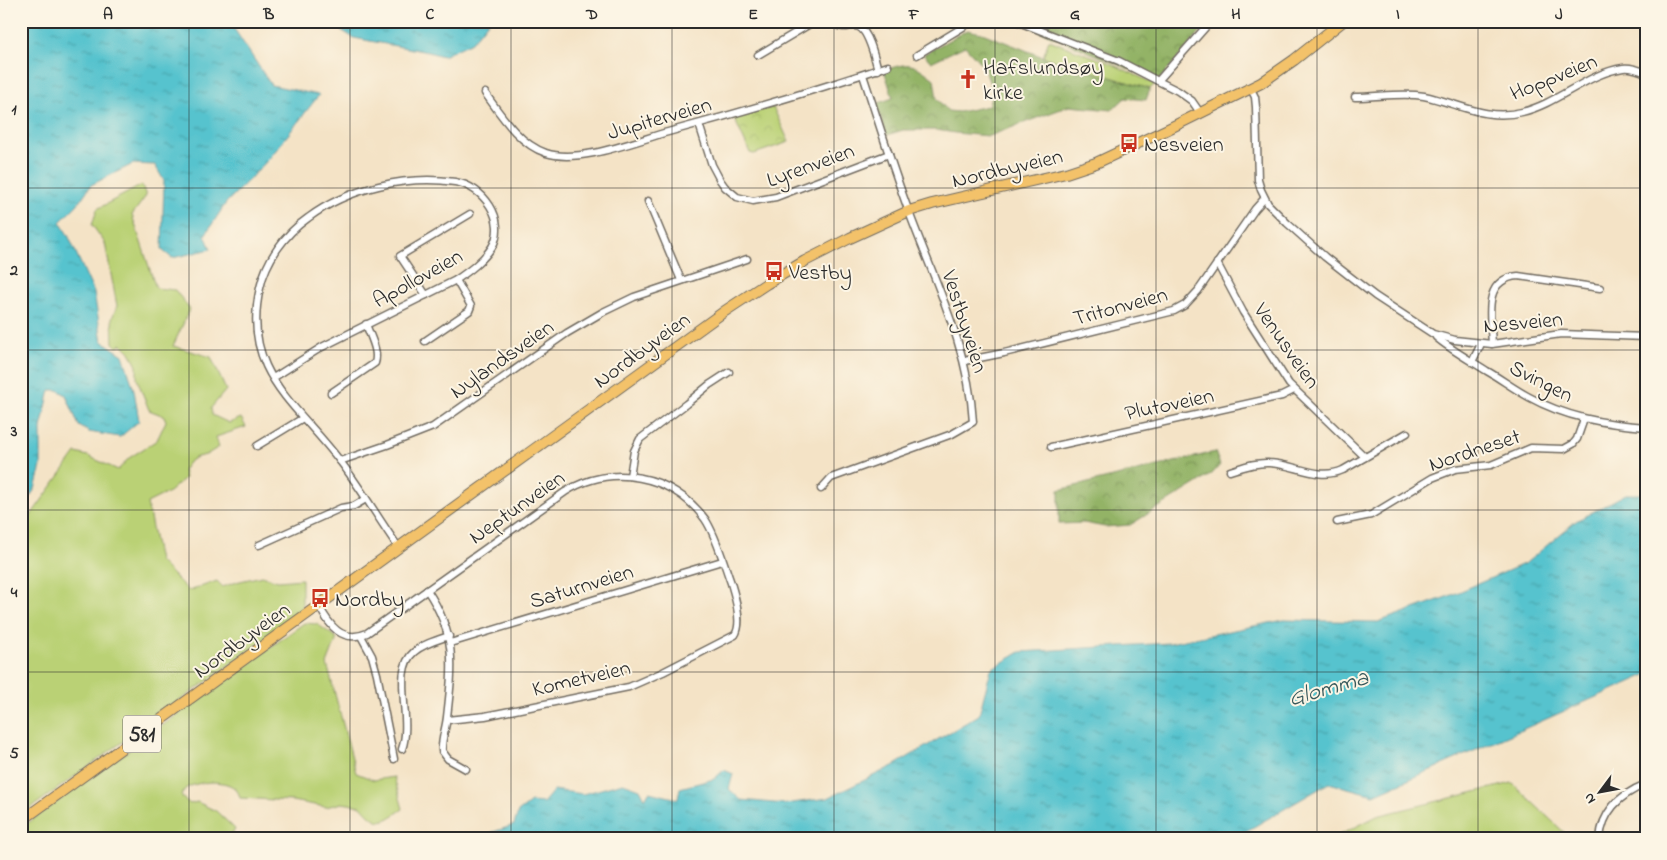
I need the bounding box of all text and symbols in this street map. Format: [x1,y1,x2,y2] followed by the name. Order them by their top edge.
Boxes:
[103,3,113,27] text: A
[263,3,275,27] text: B
[426,3,435,27] text: C
[585,3,598,27] text: D
[748,3,758,27] text: E
[908,3,920,27] text: F
[1070,3,1080,27] text: G
[1231,3,1241,27] text: H
[1396,3,1400,27] text: I
[1555,3,1563,27] text: J
[1506,47,1603,111] street label: Hoppveien
[983,53,1103,110] place label: Hafslundsøy kirke
[957,68,979,90] church icon: Hafslundsøy kirke
[604,90,716,150] street label: Jupiterveien
[11,98,17,122] text: 1
[1144,130,1224,162] place label: Nesveien
[1118,132,1140,154] bus stop icon: Nesveien
[763,136,860,198] street label: Lyrenveien
[949,142,1067,199] street label: Nordbyveien
[367,242,469,318] street label: Apolloveien
[788,258,852,291] place label: Vestby
[9,259,18,283] text: 2
[763,260,785,282] bus stop icon: Vestby
[930,265,995,378] street label: Vestbyveien
[1070,280,1172,336] street label: Tritonveien
[1244,296,1327,396] street label: Venusveien
[588,305,698,398] street label: Nordbyveien
[1482,305,1564,343] street label: Nesveien
[444,313,562,409] street label: Nylandsveien
[1503,353,1578,413] street label: Svingen
[1122,381,1217,431] street label: Plutoveien
[10,420,18,444] text: 3
[1425,422,1525,482] street label: Nordneset
[463,463,572,553] street label: Neptunveien
[526,557,638,619] street label: Saturnveien
[10,581,18,605] text: 4
[335,585,404,618] place label: Nordby
[309,587,331,609] bus stop icon: Nordby
[188,595,298,688] street label: Nordbyveien
[529,653,634,707] street label: Kometveien
[1285,661,1374,717] water label: Glomma
[123,716,161,752] road number: 581
[9,742,19,766] text: 5
[1574,768,1624,818] north arrow
[1579,789,1602,808] text: N

